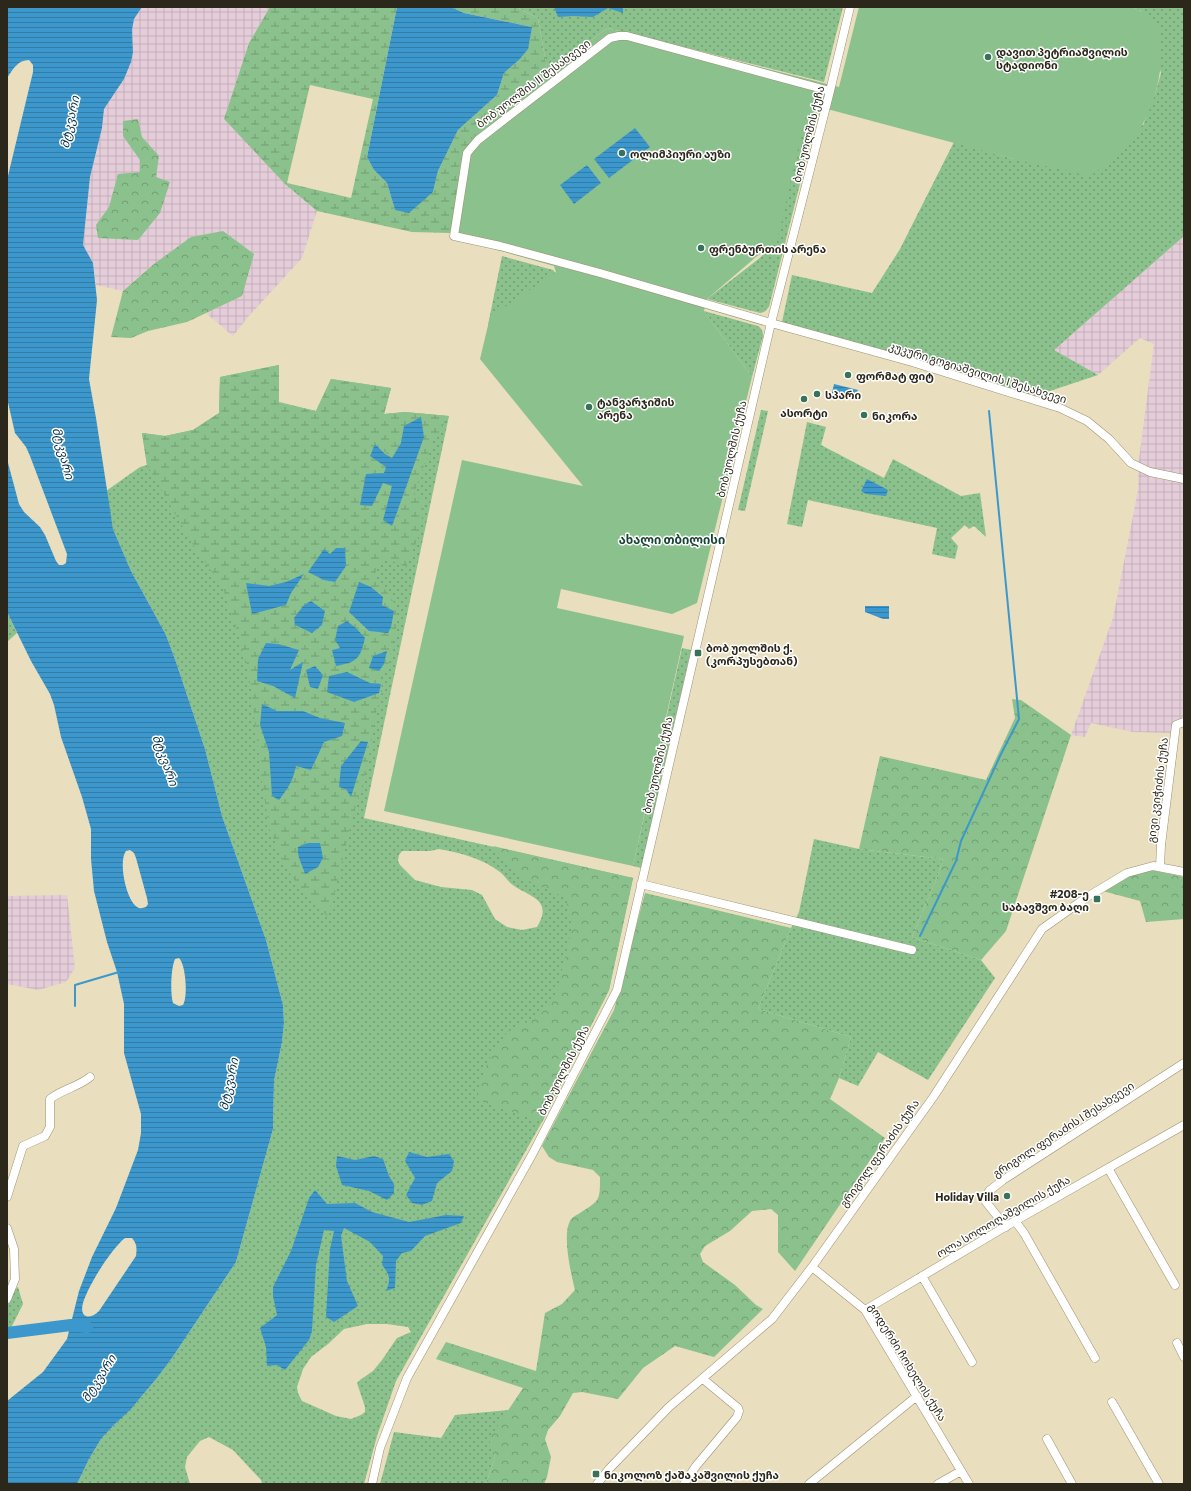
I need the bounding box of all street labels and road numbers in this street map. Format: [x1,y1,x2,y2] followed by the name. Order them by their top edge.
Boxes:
[473,36,593,131] street label: ბობ უოლშის II შესახვევი
[790,84,827,184] street label: ბობ უოლშის ქუჩა
[887,339,1069,406] street label: კუკური გოგიაშვილის I შესახვევი
[714,399,749,499] street label: ბობ უოლშის ქუჩა
[640,715,675,815] street label: ბობ უოლშის ქუჩა
[1144,737,1171,844] street label: გივი კვიჭიძის ქუჩა
[535,1023,592,1118] street label: ბობ უოლშის ქუჩა
[990,1078,1137,1180] street label: გრიგოლ ფერაძის I შესახვევი
[837,1097,922,1210] street label: გრიგოლ ფერაძის ქუჩა
[934,1172,1073,1260] street label: ოლა სოლოღაშვილის ქუჩა
[866,1301,950,1424] street label: გოდერძი ჩოხელის ქუჩა

